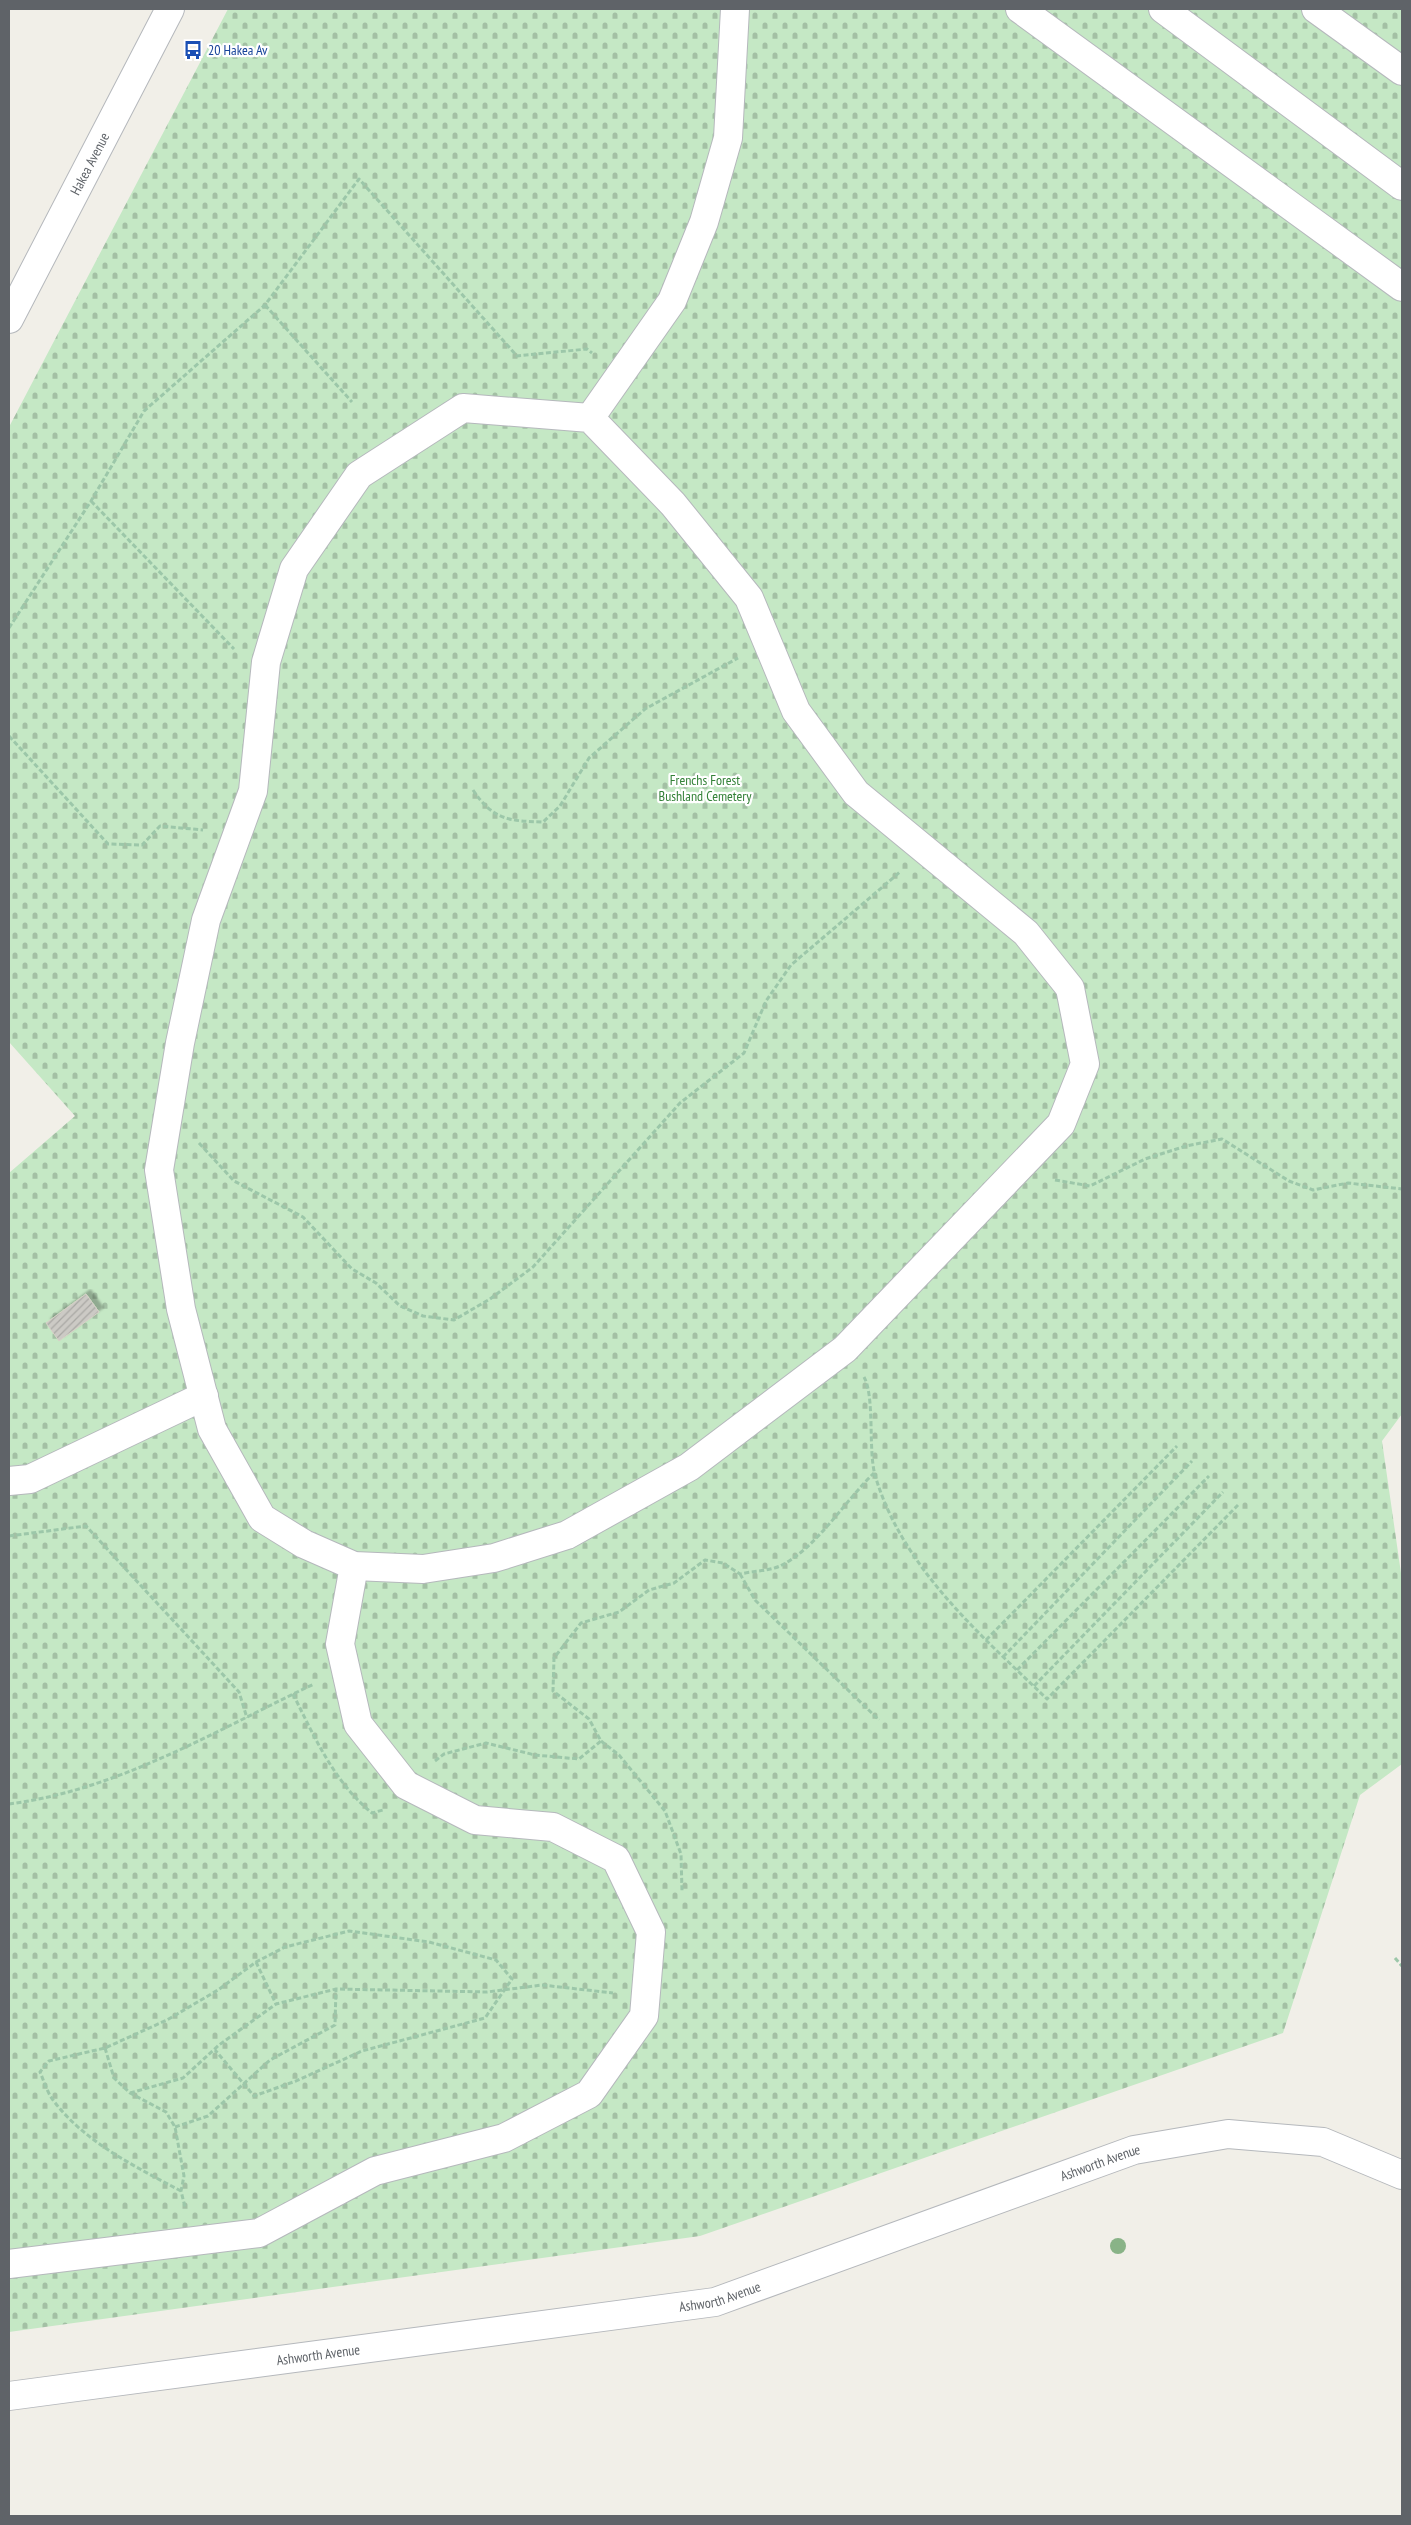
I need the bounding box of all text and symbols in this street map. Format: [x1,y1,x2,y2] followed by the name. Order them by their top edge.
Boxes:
[182,39,204,61] bus stop icon: 20 Hakea Av
[208,41,268,59] place label: 20 Hakea Av
[66,129,113,198] street label: Hakea Avenue
[659,771,752,805] park label: Frenchs Forest Bushland Cemetery
[1058,2140,1142,2185] street label: Ashworth Avenue
[678,2277,763,2316] street label: Ashworth Avenue
[275,2340,361,2369] street label: Ashworth Avenue

